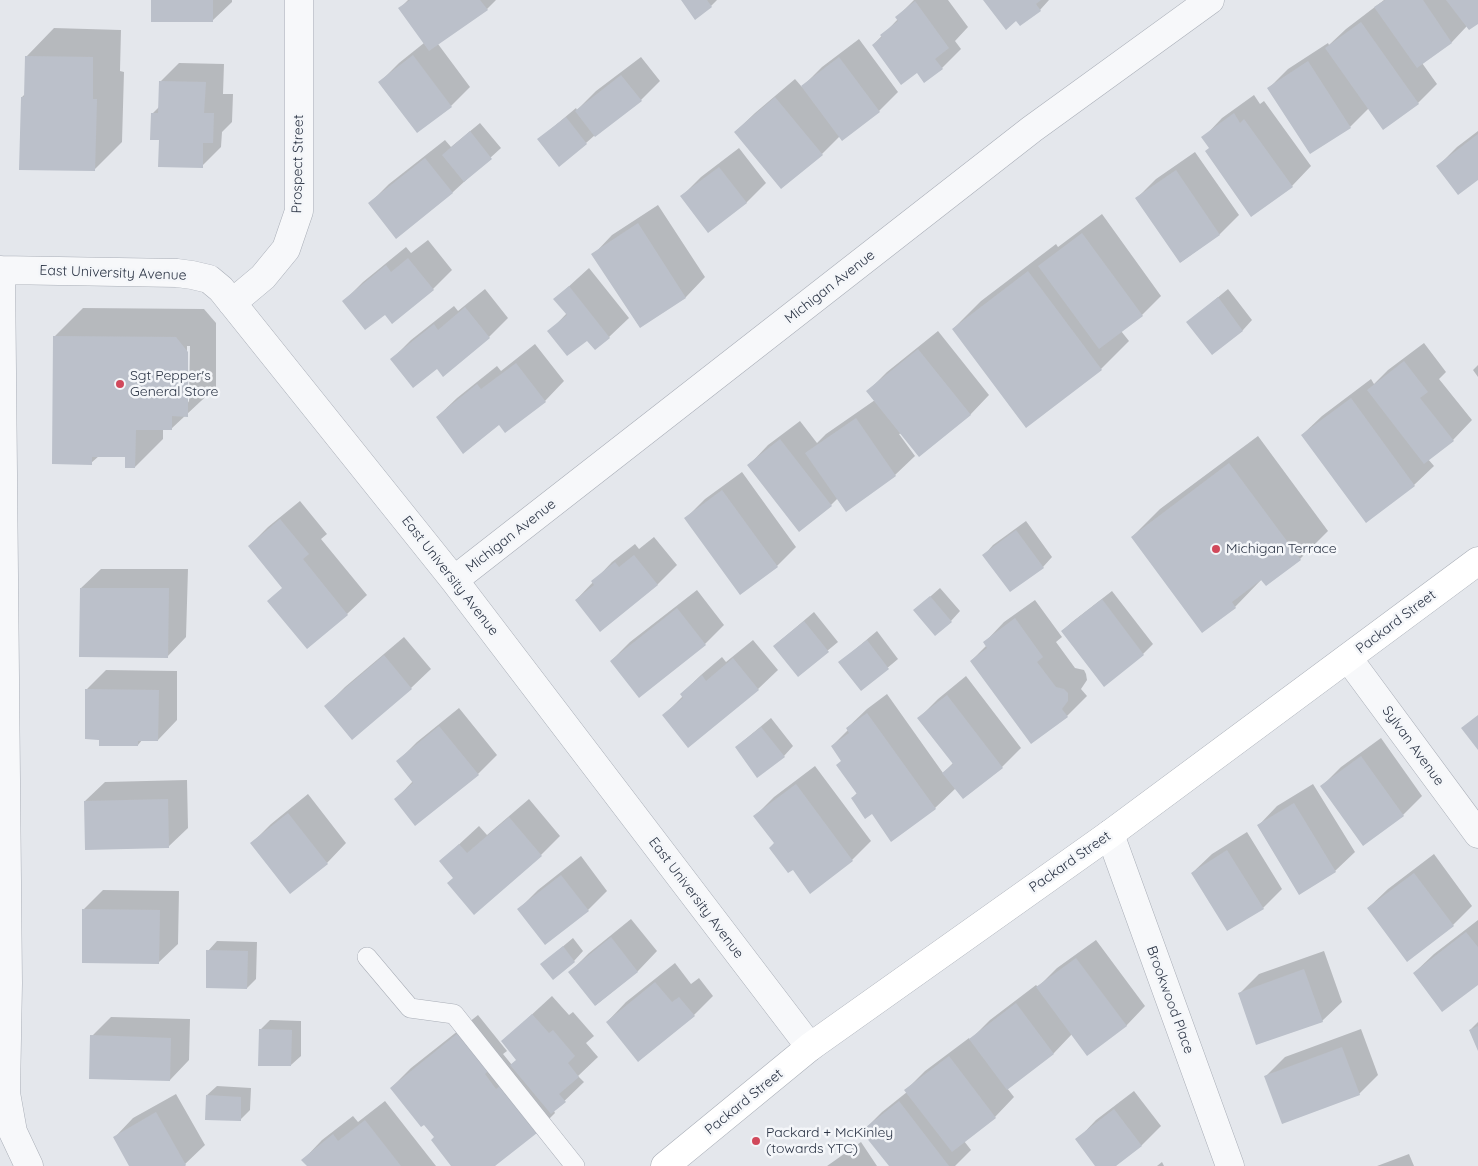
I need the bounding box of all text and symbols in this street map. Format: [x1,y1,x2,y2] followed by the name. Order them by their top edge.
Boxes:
[289,114,307,214] street label: Prospect Street
[782,247,878,327] street label: Michigan Avenue
[39,262,187,284] street label: East University Avenue
[130,368,218,401] place label: Sgt Pepper's General Store
[114,378,126,390] marker: Sgt Pepper's General Store
[463,496,559,576] street label: Michigan Avenue
[398,513,502,639] street label: East University Avenue
[1226,541,1337,557] place label: Michigan Terrace
[1210,543,1222,555] marker: Michigan Terrace
[1353,587,1439,657] street label: Packard Street
[1378,703,1448,789] street label: Sylvan Avenue
[1026,828,1114,896] street label: Packard Street
[645,834,747,962] street label: East University Avenue
[1143,944,1197,1056] street label: Brookwood Place
[702,1065,786,1139] street label: Packard Street
[766,1125,893,1158] place label: Packard + McKinley (towards YTC)
[750,1135,762,1147] marker: Packard + McKinley (towards YTC)

